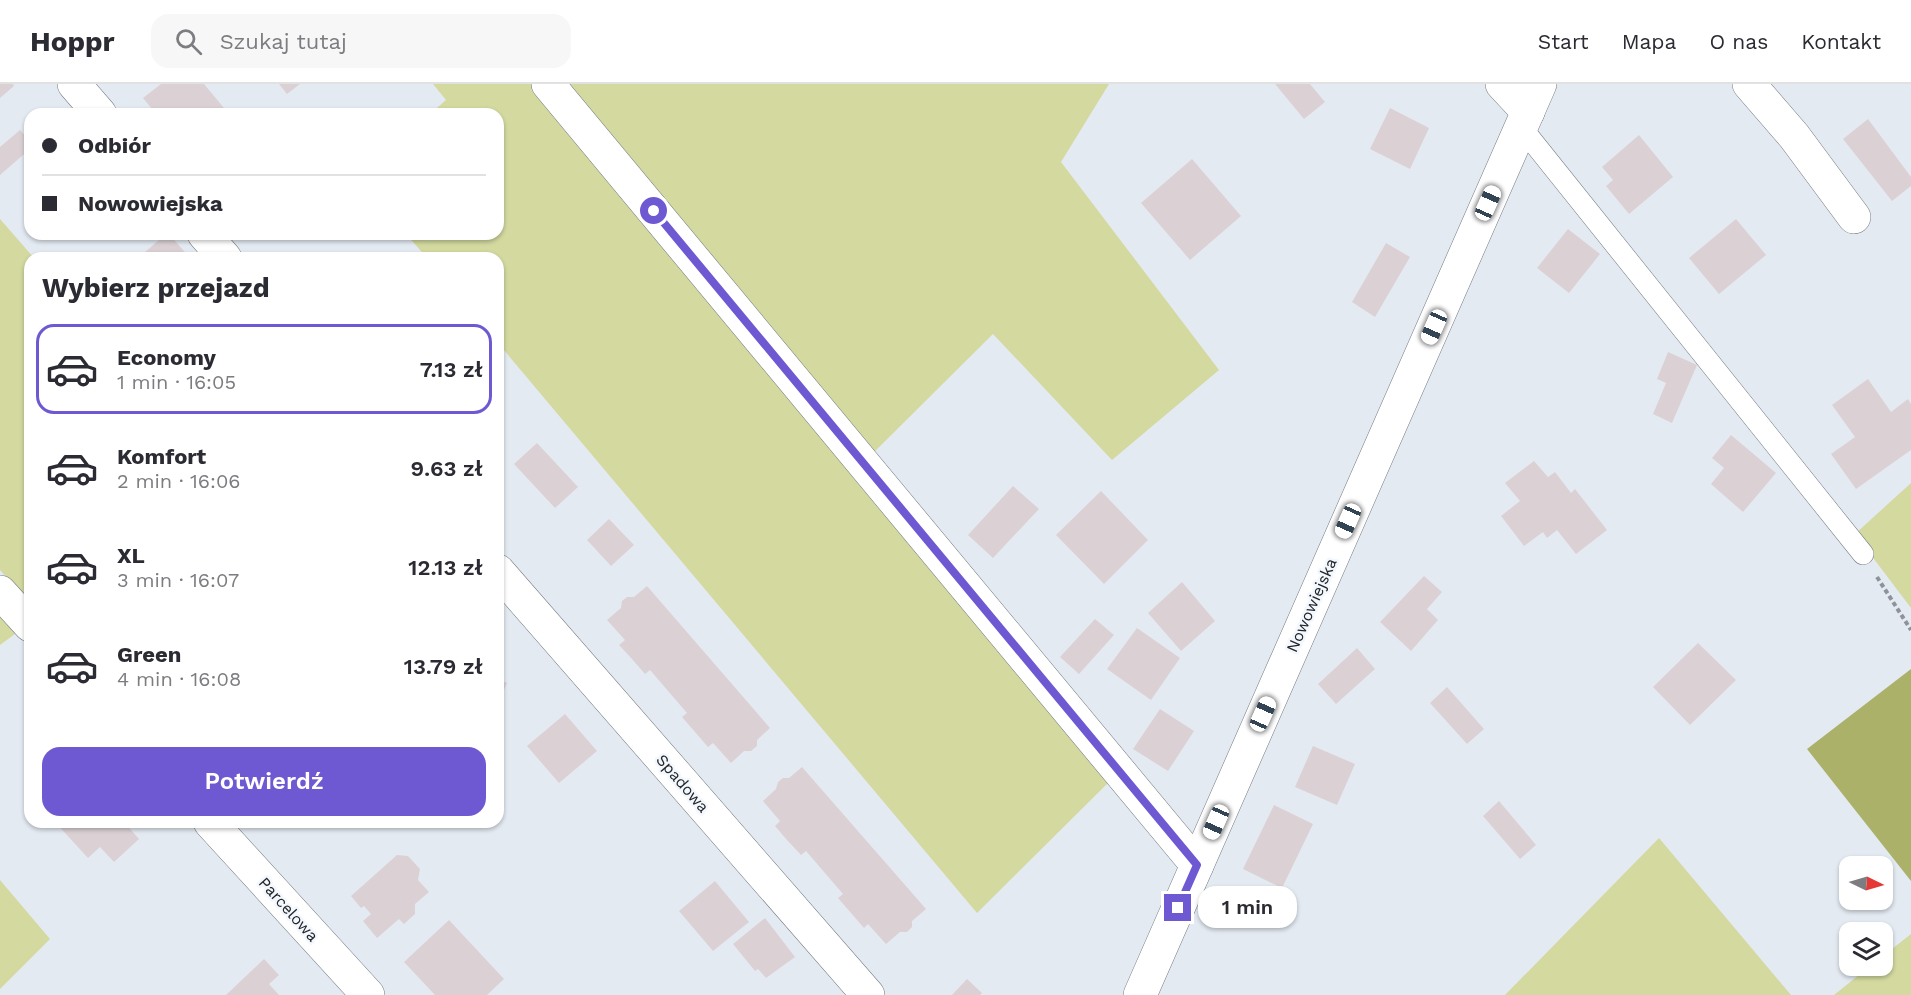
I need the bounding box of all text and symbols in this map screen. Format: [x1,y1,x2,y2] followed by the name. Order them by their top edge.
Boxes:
[151,14,571,68] search box
[30,25,115,58] text: Hoppr
[172,25,205,58] icon: search
[220,29,347,54] text: Szukaj tutaj
[1538,29,1589,54] text: Start
[1622,29,1676,54] text: Mapa
[1709,29,1768,54] text: O nas
[1801,29,1881,54] text: Kontakt
[78,133,151,158] text: Odbiór
[1472,183,1504,223] car
[78,191,223,216] text: Nowowiejska
[640,197,667,224] route start
[42,272,270,304] text: Wybierz przejazd
[1418,307,1450,347] car
[45,342,99,396] icon: car
[117,345,216,370] text: Economy
[420,357,483,382] text: 7.13 zł
[117,370,236,394] text: 1 min · 16:05
[45,441,99,495] icon: car
[117,444,206,469] text: Komfort
[411,456,483,481] text: 9.63 zł
[117,469,240,493] text: 2 min · 16:06
[1332,501,1364,541] car
[45,540,99,594] icon: car
[117,543,145,568] text: XL
[408,555,483,580] text: 12.13 zł
[1282,555,1341,655] street label: Nowowiejska
[117,568,239,592] text: 3 min · 16:07
[45,639,99,693] icon: car
[117,642,181,667] text: Green
[404,654,483,679] text: 13.79 zł
[117,667,241,691] text: 4 min · 16:08
[1247,694,1279,734] car
[42,747,486,816] button: Potwierdź
[652,750,713,816] street label: Spadowa
[1200,802,1232,842] car
[1839,856,1893,910] north arrow
[1839,856,1893,976] map controls
[255,873,322,945] street label: Parcelowa
[1199,887,1298,929] callout: 1 min
[1164,894,1191,921] route end
[1222,895,1273,919] text: 1 min
[1839,922,1893,976] button: layers

